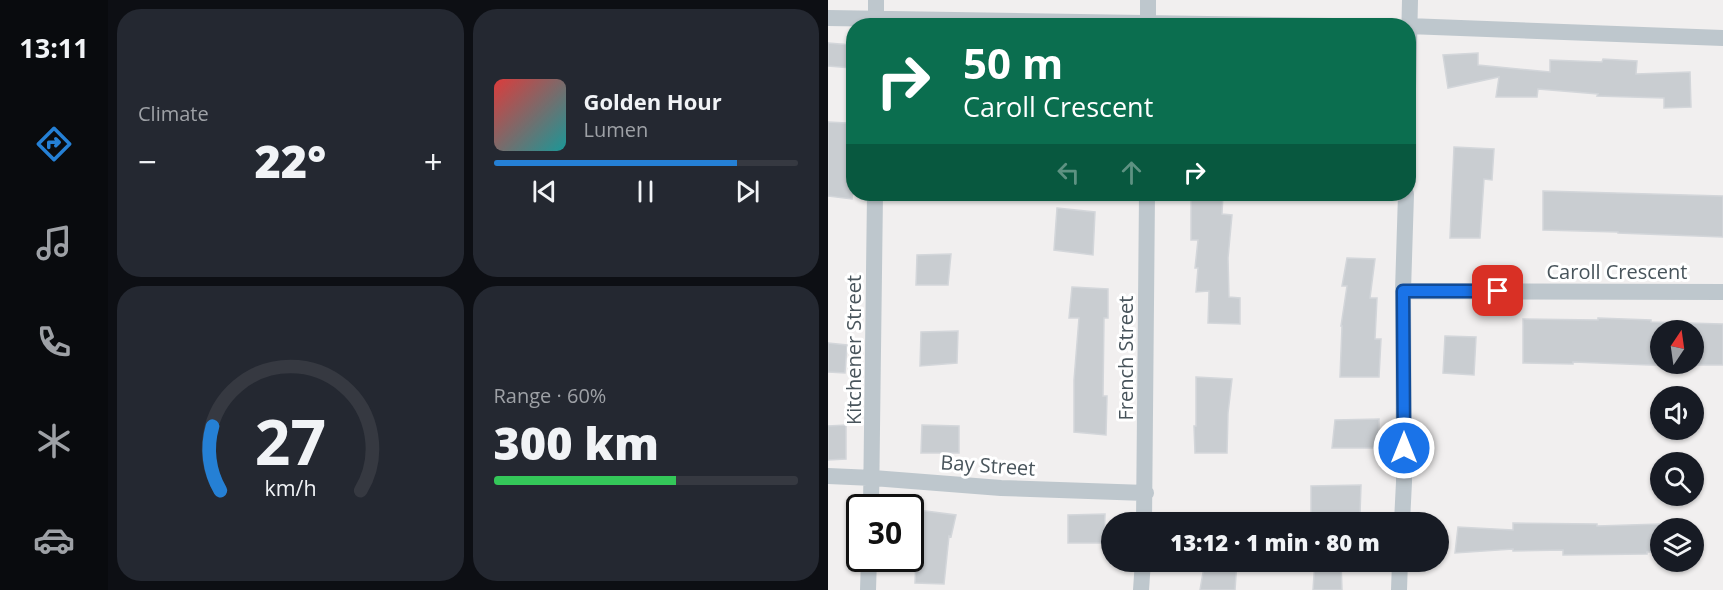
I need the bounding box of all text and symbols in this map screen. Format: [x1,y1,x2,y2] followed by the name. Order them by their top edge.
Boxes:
[19,29,89,66] text: 13:11
[963,34,1063,91] text: 50 m
[864,42,942,120] icon: right
[584,86,722,116] text: Golden Hour
[963,88,1153,125] text: Caroll Crescent
[138,100,209,127] text: Climate
[584,116,648,143] text: Lumen
[33,123,75,165] icon: directions
[254,130,326,191] text: 22°
[138,139,157,184] text: −
[424,139,443,184] text: +
[1052,156,1085,189] icon: left
[1115,156,1148,189] icon: ahead
[1178,156,1211,189] icon: right
[528,175,561,208] icon: previous
[629,175,662,208] icon: pause
[731,175,764,208] icon: next
[33,222,75,264] icon: music
[1547,258,1687,285] street label: Caroll Crescent
[1472,265,1523,316] pin
[1481,274,1514,307] icon: arrive
[840,275,867,425] street label: Kitchener Street
[1112,296,1139,420] street label: French Street
[1650,320,1704,374] north arrow
[1650,320,1704,572] map controls
[33,321,75,363] icon: phone
[494,382,606,409] text: Range · 60%
[1650,386,1704,440] button: sound
[255,398,326,483] text: 27
[494,412,659,473] text: 300 km
[1372,416,1436,480] position arrow
[33,420,75,462] icon: climate
[940,448,1036,482] street label: Bay Street
[1650,452,1704,506] button: search
[264,473,316,502] text: km/h
[846,494,924,572] speed limit sign: 30
[1650,518,1704,572] button: layers
[33,519,75,561] icon: car
[1170,527,1380,557] text: 13:12 · 1 min · 80 m

